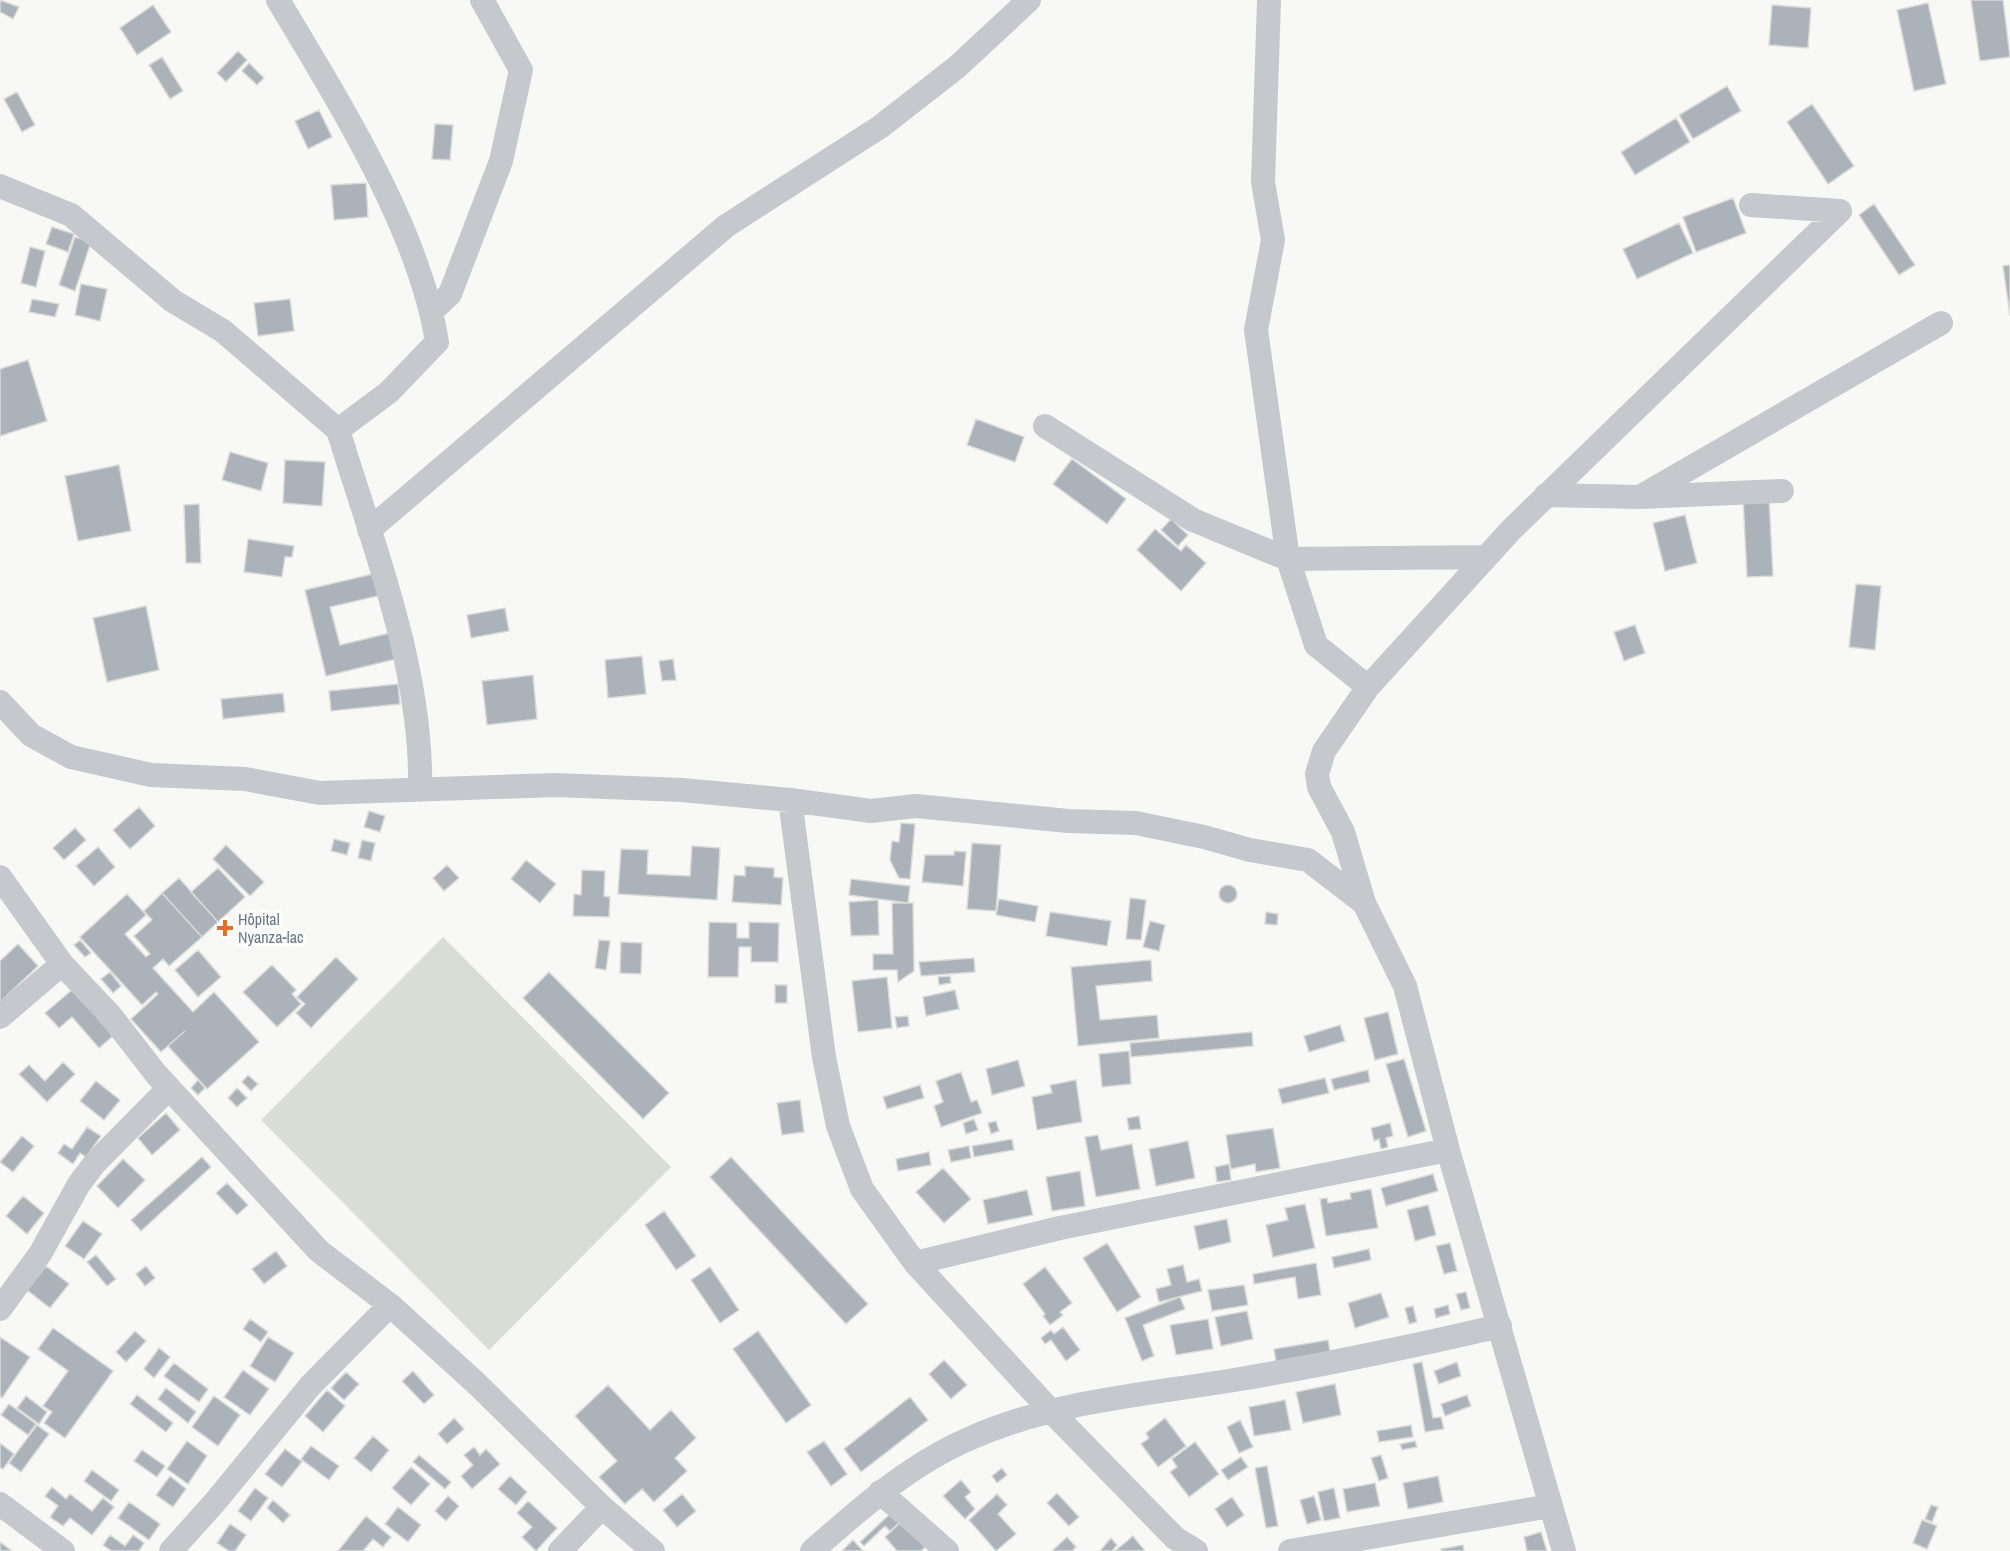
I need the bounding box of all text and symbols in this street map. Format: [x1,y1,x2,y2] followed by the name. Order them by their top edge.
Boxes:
[238,908,304,948] place label: Hôpital Nyanza-lac
[216,919,234,937] marker: Hôpital Nyanza-lac

